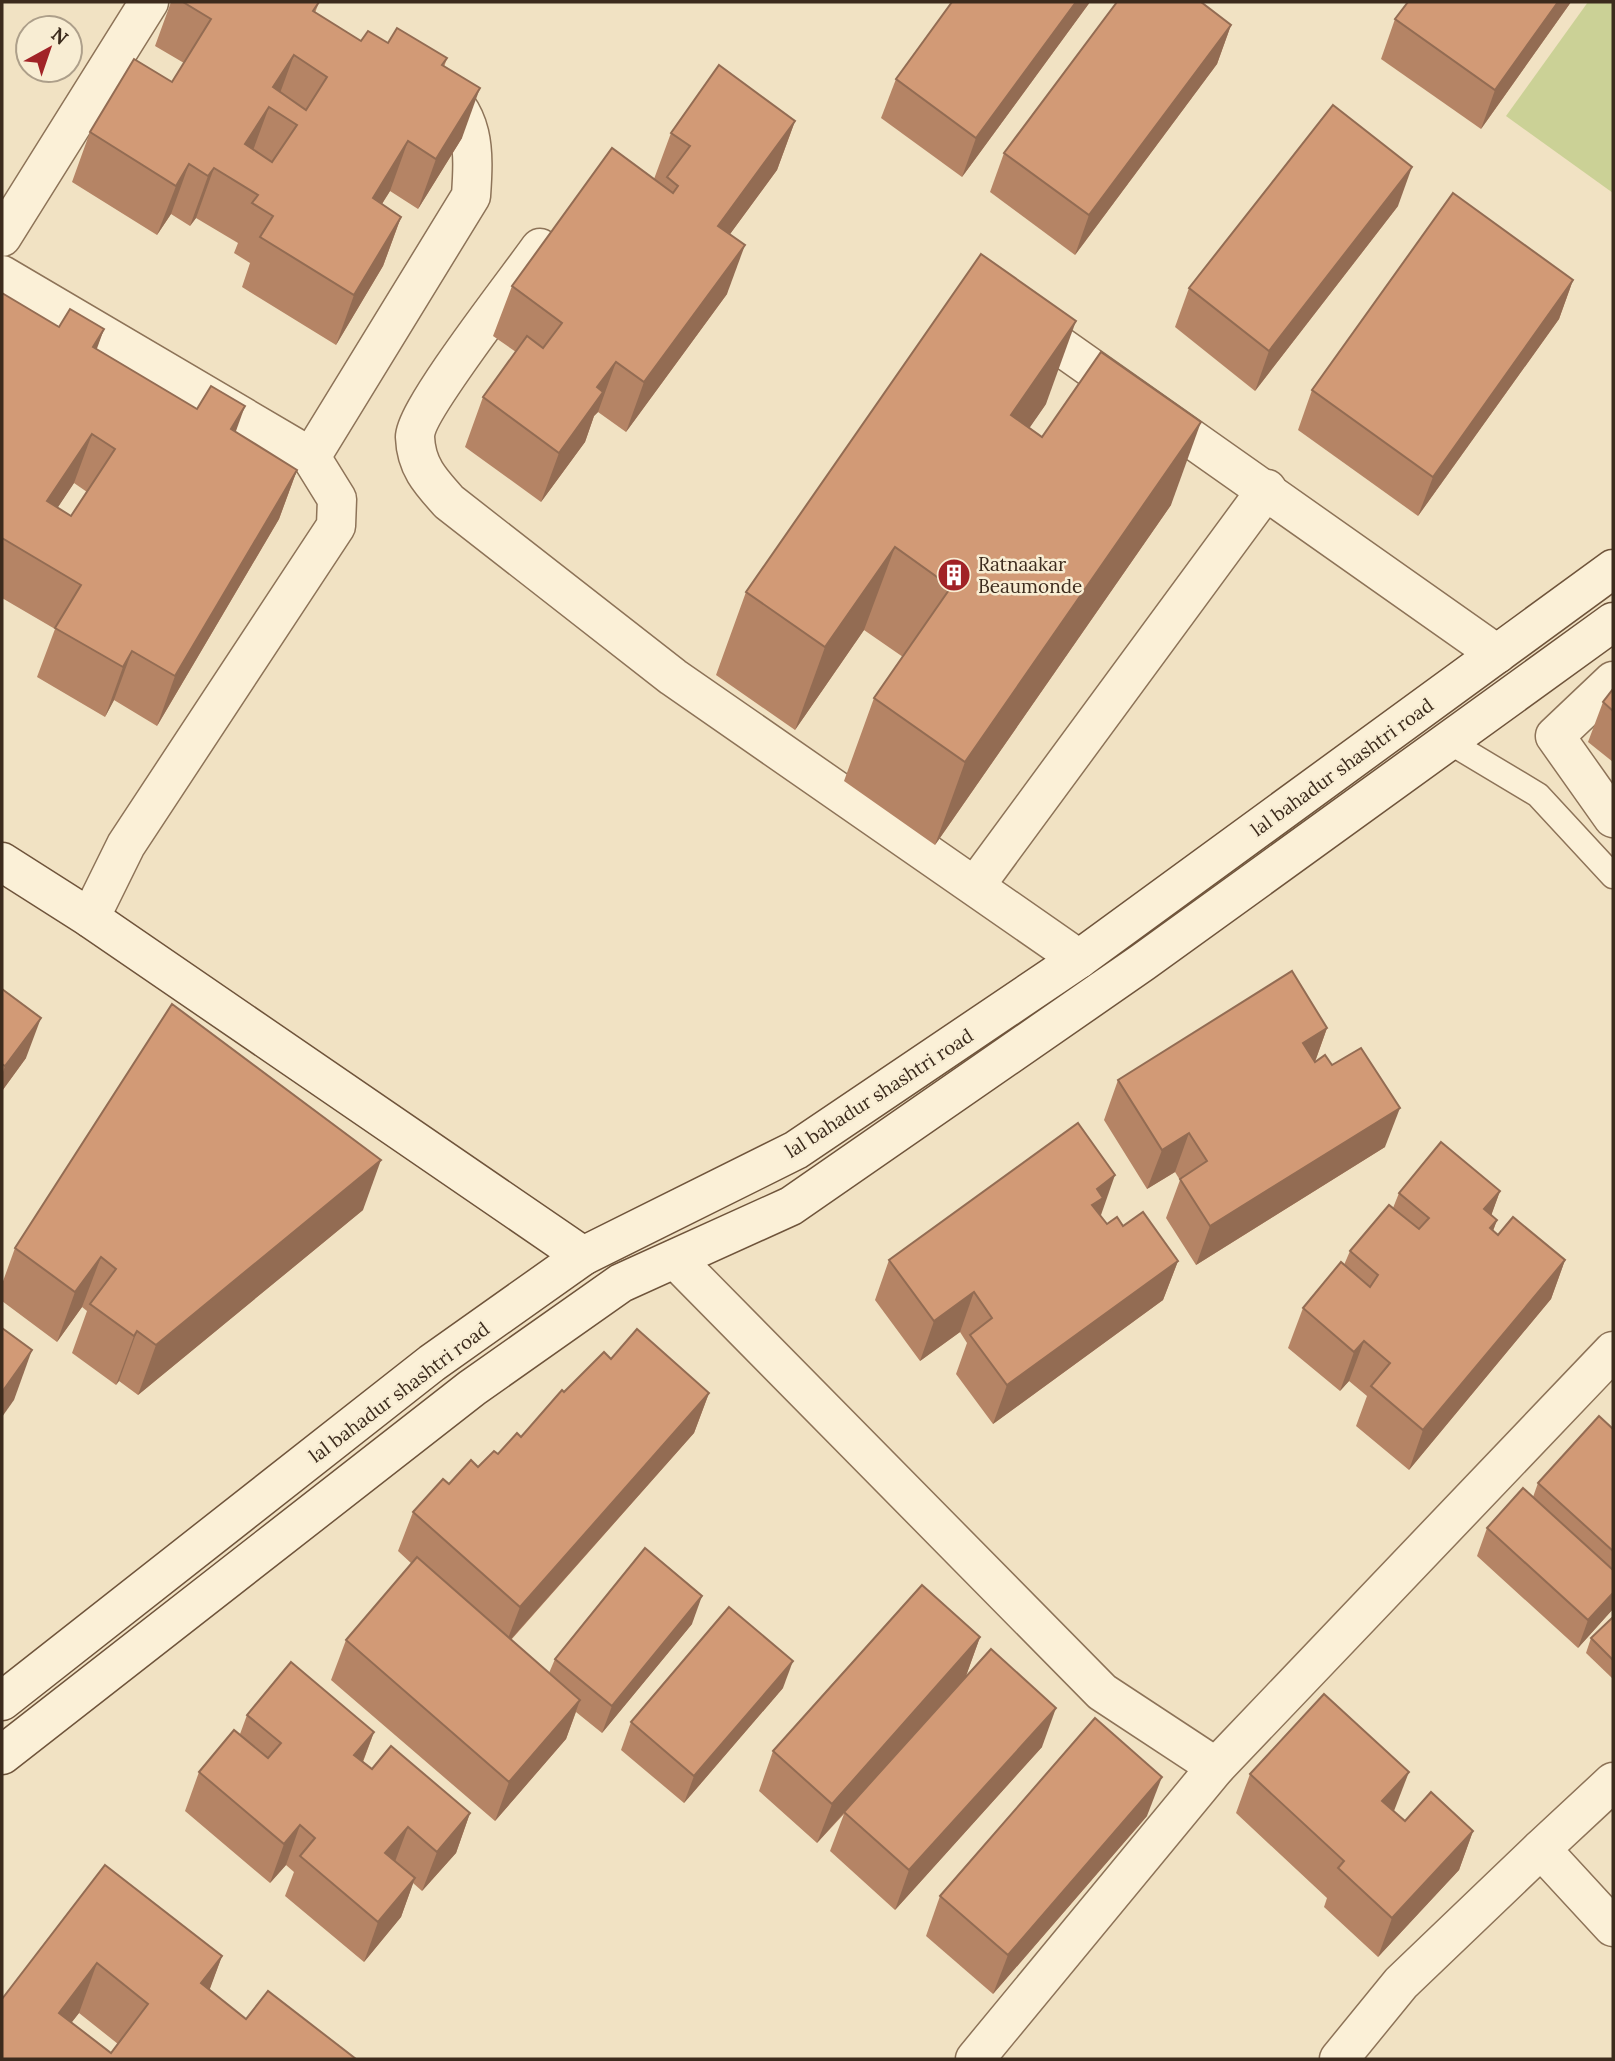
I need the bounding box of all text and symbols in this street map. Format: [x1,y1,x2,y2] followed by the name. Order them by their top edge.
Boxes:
[14,14,84,84] north arrow
[47,22,74,50] text: N
[978,552,1082,598] place label: Ratnaakar Beaumonde
[935,556,973,594] building icon: Ratnaakar Beaumonde
[1246,693,1438,841] street label: lal bahadur shashtri road
[780,1023,978,1163] street label: lal bahadur shashtri road
[304,1316,494,1468] street label: lal bahadur shashtri road

